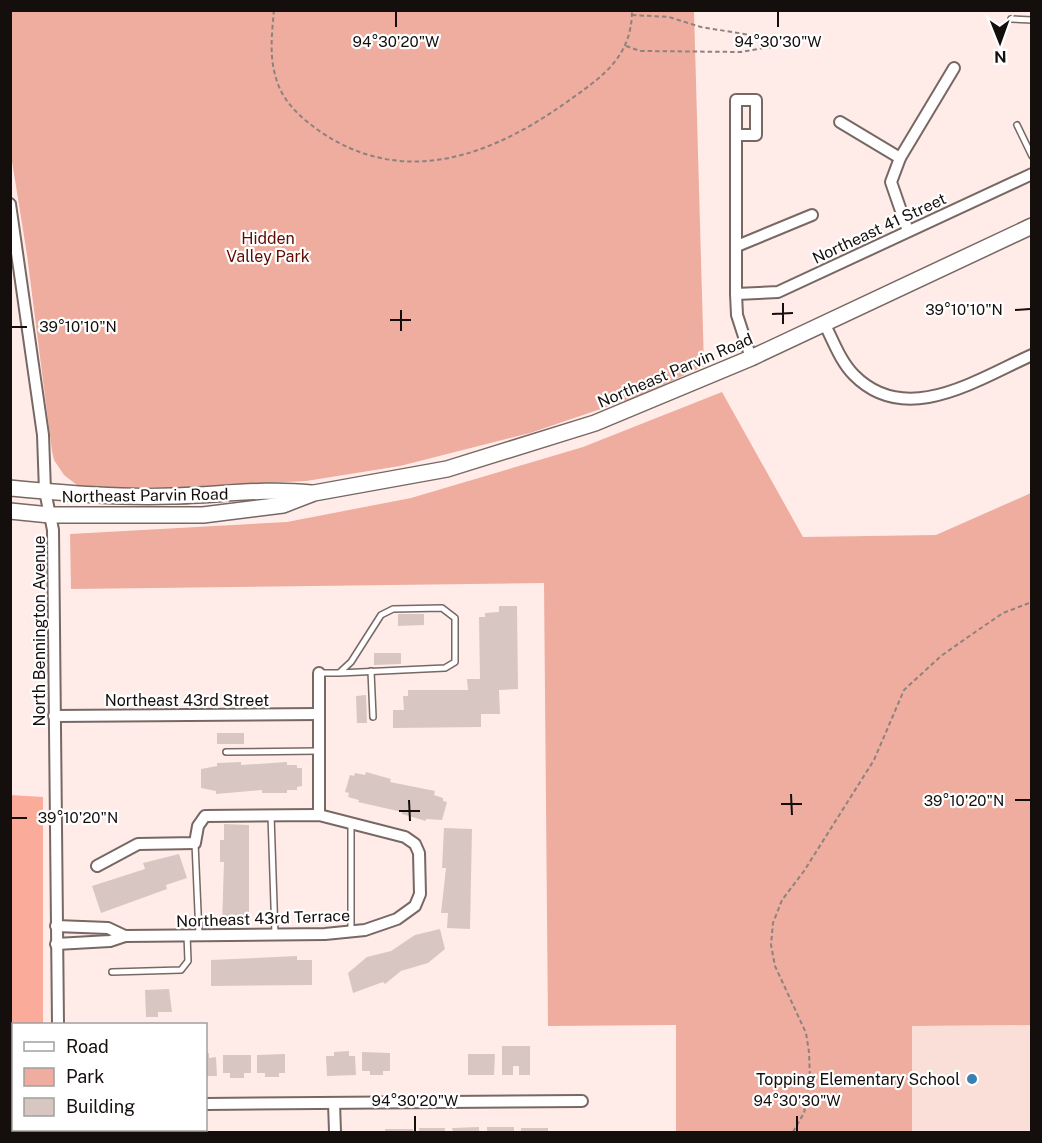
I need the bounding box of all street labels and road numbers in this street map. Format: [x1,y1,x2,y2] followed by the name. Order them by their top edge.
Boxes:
[809,189,949,268] street label: Northeast 41 Street
[595,329,756,412] street label: Northeast Parvin Road
[61,485,229,506] street label: Northeast Parvin Road
[30,535,49,727] street label: North Bennington Avenue
[105,691,269,710] street label: Northeast 43rd Street
[176,906,350,931] street label: Northeast 43rd Terrace

